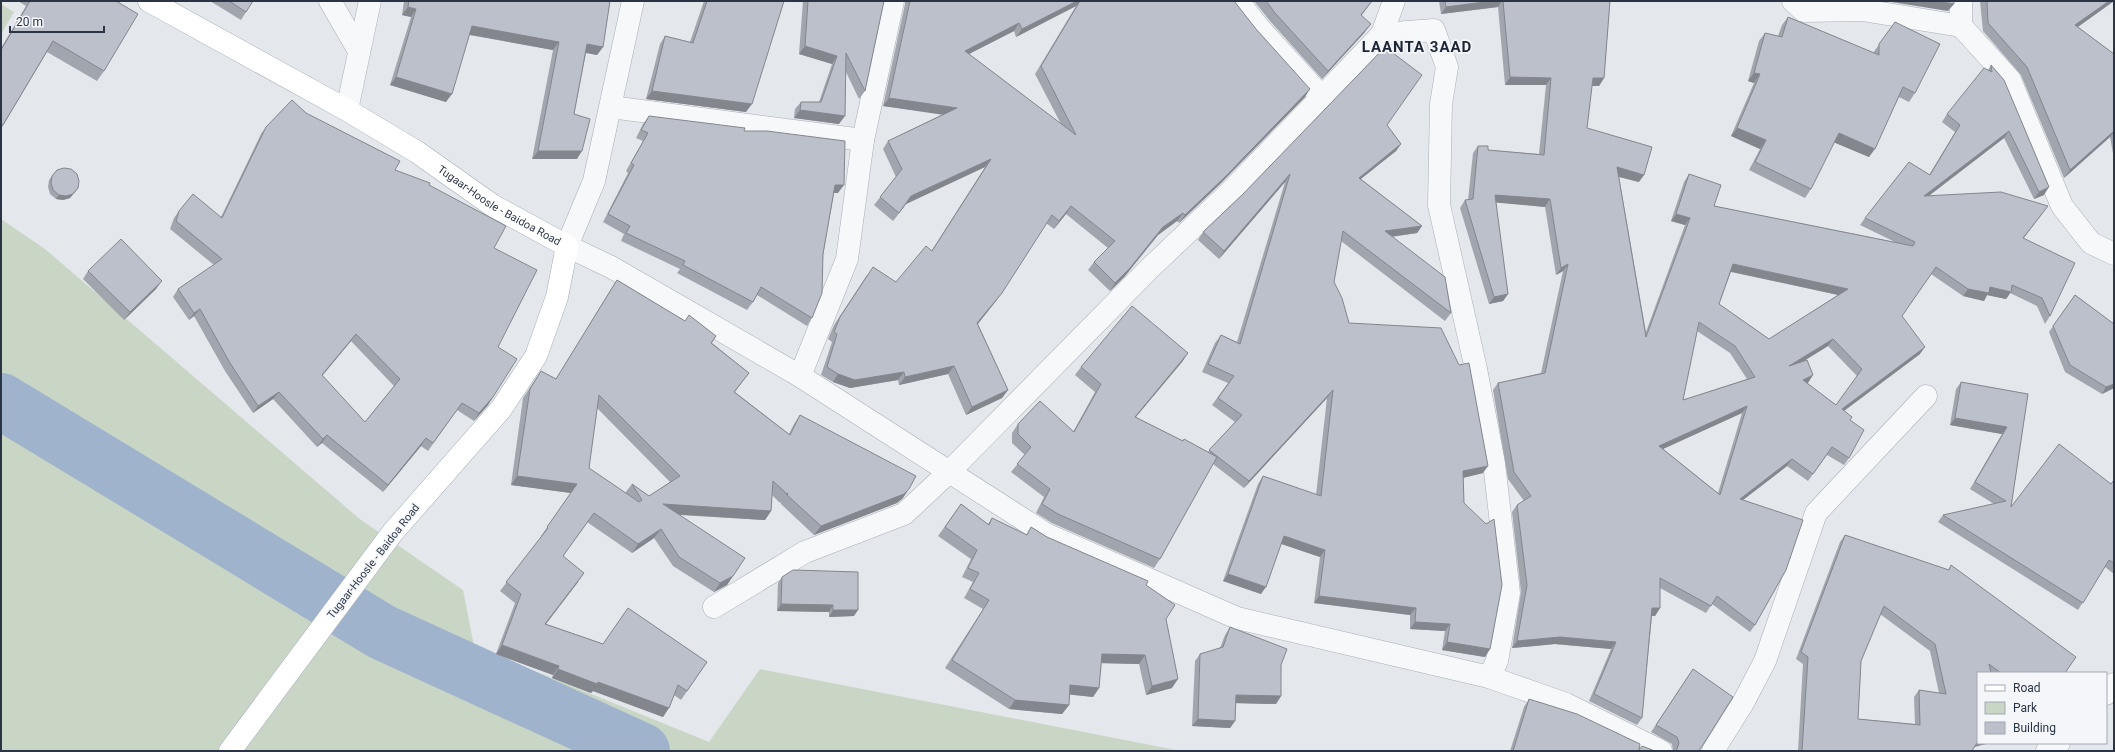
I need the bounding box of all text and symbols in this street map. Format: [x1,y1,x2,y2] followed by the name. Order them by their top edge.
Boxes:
[10,8,104,34] scale bar
[16,15,43,29] text: 20 m
[1362,38,1472,56] district label: LAANTA 3AAD
[435,163,563,248] street label: Tugaar-Hoosle - Baidoa Road
[325,501,422,621] street label: Tugaar-Hoosle - Baidoa Road
[1977,672,2107,744] legend
[2013,681,2041,695] text: Road
[2013,701,2038,715] text: Park
[2013,721,2056,735] text: Building

